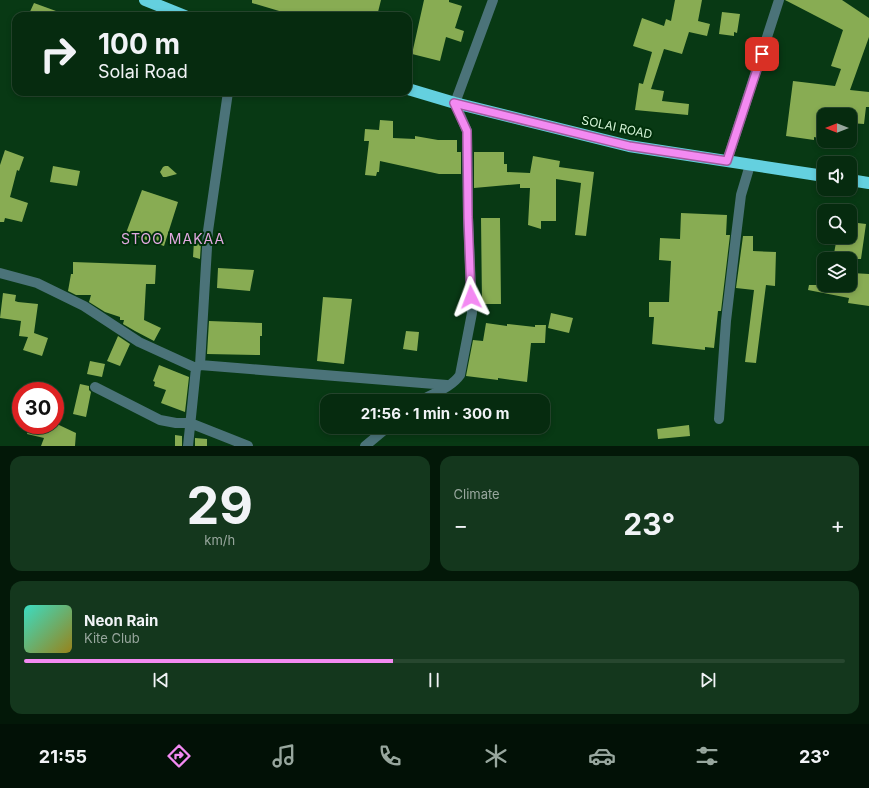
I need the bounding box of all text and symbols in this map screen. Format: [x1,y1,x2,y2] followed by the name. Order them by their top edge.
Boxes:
[98,27,180,61] text: 100 m
[32,28,84,80] icon: right
[745,37,779,71] pin
[751,43,773,65] icon: arrive
[98,61,188,82] text: Solai Road
[817,108,857,148] north arrow
[817,108,857,292] map controls
[580,112,654,142] street label: SOLAI ROAD
[817,156,857,196] button: sound
[817,204,857,244] button: search
[121,230,225,247] district label: STOO MAKAA
[817,252,857,292] button: layers
[450,276,492,318] position arrow
[12,382,64,434] speed limit sign: 30
[361,404,509,423] text: 21:56 · 1 min · 300 m
[186,474,253,537] text: 29
[454,486,500,502] text: Climate
[623,506,675,542] text: 23°
[454,512,468,538] text: −
[830,512,845,538] text: +
[204,532,235,548] text: km/h
[84,611,158,630] text: Neon Rain
[84,630,140,646] text: Kite Club
[150,669,172,691] icon: previous
[423,669,445,691] icon: pause
[697,669,719,691] icon: next
[165,742,193,770] icon: directions
[270,742,298,770] icon: music
[376,742,404,770] icon: phone
[482,742,510,770] icon: climate
[588,742,616,770] icon: car
[693,742,721,770] icon: filters
[39,746,87,767] text: 21:55
[799,746,830,767] text: 23°

